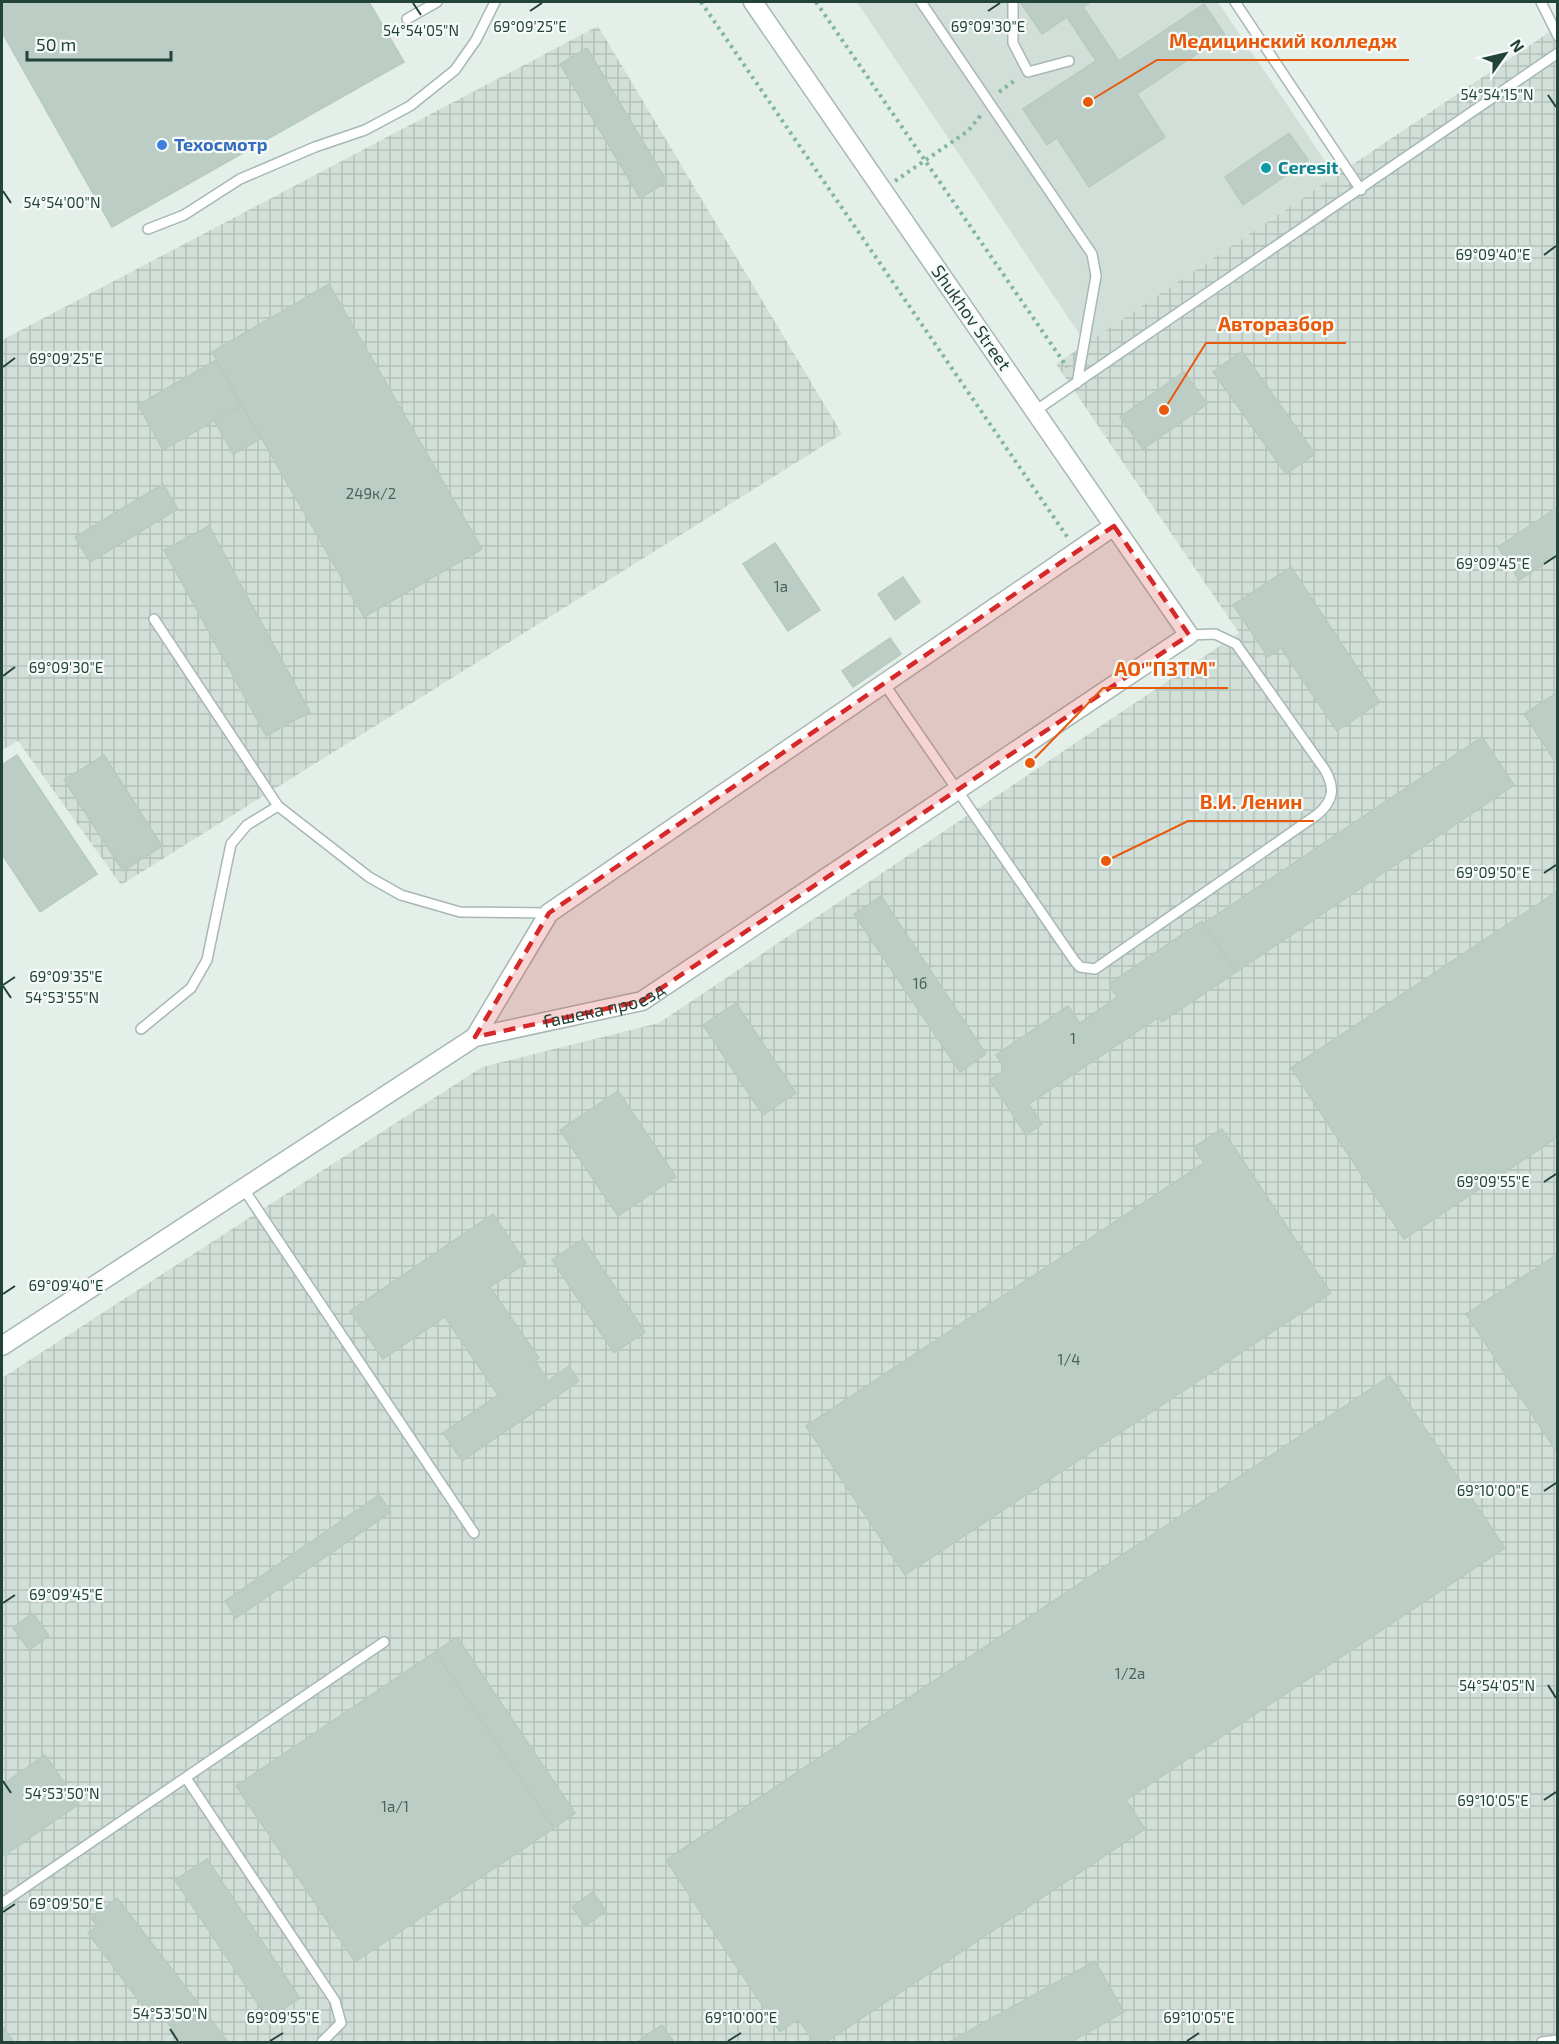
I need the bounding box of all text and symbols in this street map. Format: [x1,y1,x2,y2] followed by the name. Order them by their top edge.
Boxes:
[493,17,567,35] text: 69°09'25"E
[951,17,1025,35] text: 69°09'30"E
[383,21,459,39] text: 54°54'05"N
[1157,22,1409,60] callout: Медицинский колледж
[27,24,171,62] scale bar
[1475,24,1535,84] north arrow
[1169,28,1398,52] text: Медицинский колледж
[36,33,76,55] text: 50 m
[1507,35,1529,55] text: N
[1461,85,1533,103] text: 54°54'15"N
[174,133,268,155] place label: Техосмотр
[155,138,169,152] marker: Техосмотр
[1278,156,1339,178] place label: Ceresit
[1259,161,1273,175] marker: Ceresit
[23,193,101,211] text: 54°54'00"N
[1455,245,1531,263] text: 69°09'40"E
[927,260,1016,375] street label: Shukhov Street
[1206,305,1346,343] callout: Авторазбор
[1218,311,1334,335] text: Авторазбор
[29,349,103,367] text: 69°09'25"E
[346,484,396,502] house number: 249к/2
[1456,554,1530,572] text: 69°09'45"E
[774,577,788,595] house number: 1а
[1103,650,1228,688] callout: АО "ПЗТМ"
[1114,656,1216,680] text: АО "ПЗТМ"
[29,658,103,676] text: 69°09'30"E
[1188,783,1314,821] callout: В.И. Ленин
[1200,789,1302,813] text: В.И. Ленин
[1456,863,1530,881] text: 69°09'50"E
[29,967,103,985] text: 69°09'35"E
[913,974,927,992] house number: 1б
[541,977,668,1032] street label: Гашека проезд
[25,988,99,1006] text: 54°53'55"N
[1070,1029,1076,1047] house number: 1
[1456,1172,1530,1190] text: 69°09'55"E
[28,1276,104,1294] text: 69°09'40"E
[1058,1350,1080,1368] house number: 1/4
[1457,1481,1529,1499] text: 69°10'00"E
[29,1585,103,1603] text: 69°09'45"E
[1115,1664,1145,1682] house number: 1/2а
[1459,1676,1535,1694] text: 54°54'05"N
[24,1784,100,1802] text: 54°53'50"N
[1457,1791,1529,1809] text: 69°10'05"E
[381,1797,409,1815] house number: 1а/1
[29,1894,103,1912] text: 69°09'50"E
[132,2004,208,2022] text: 54°53'50"N
[246,2008,320,2026] text: 69°09'55"E
[705,2008,777,2026] text: 69°10'00"E
[1163,2008,1235,2026] text: 69°10'05"E

